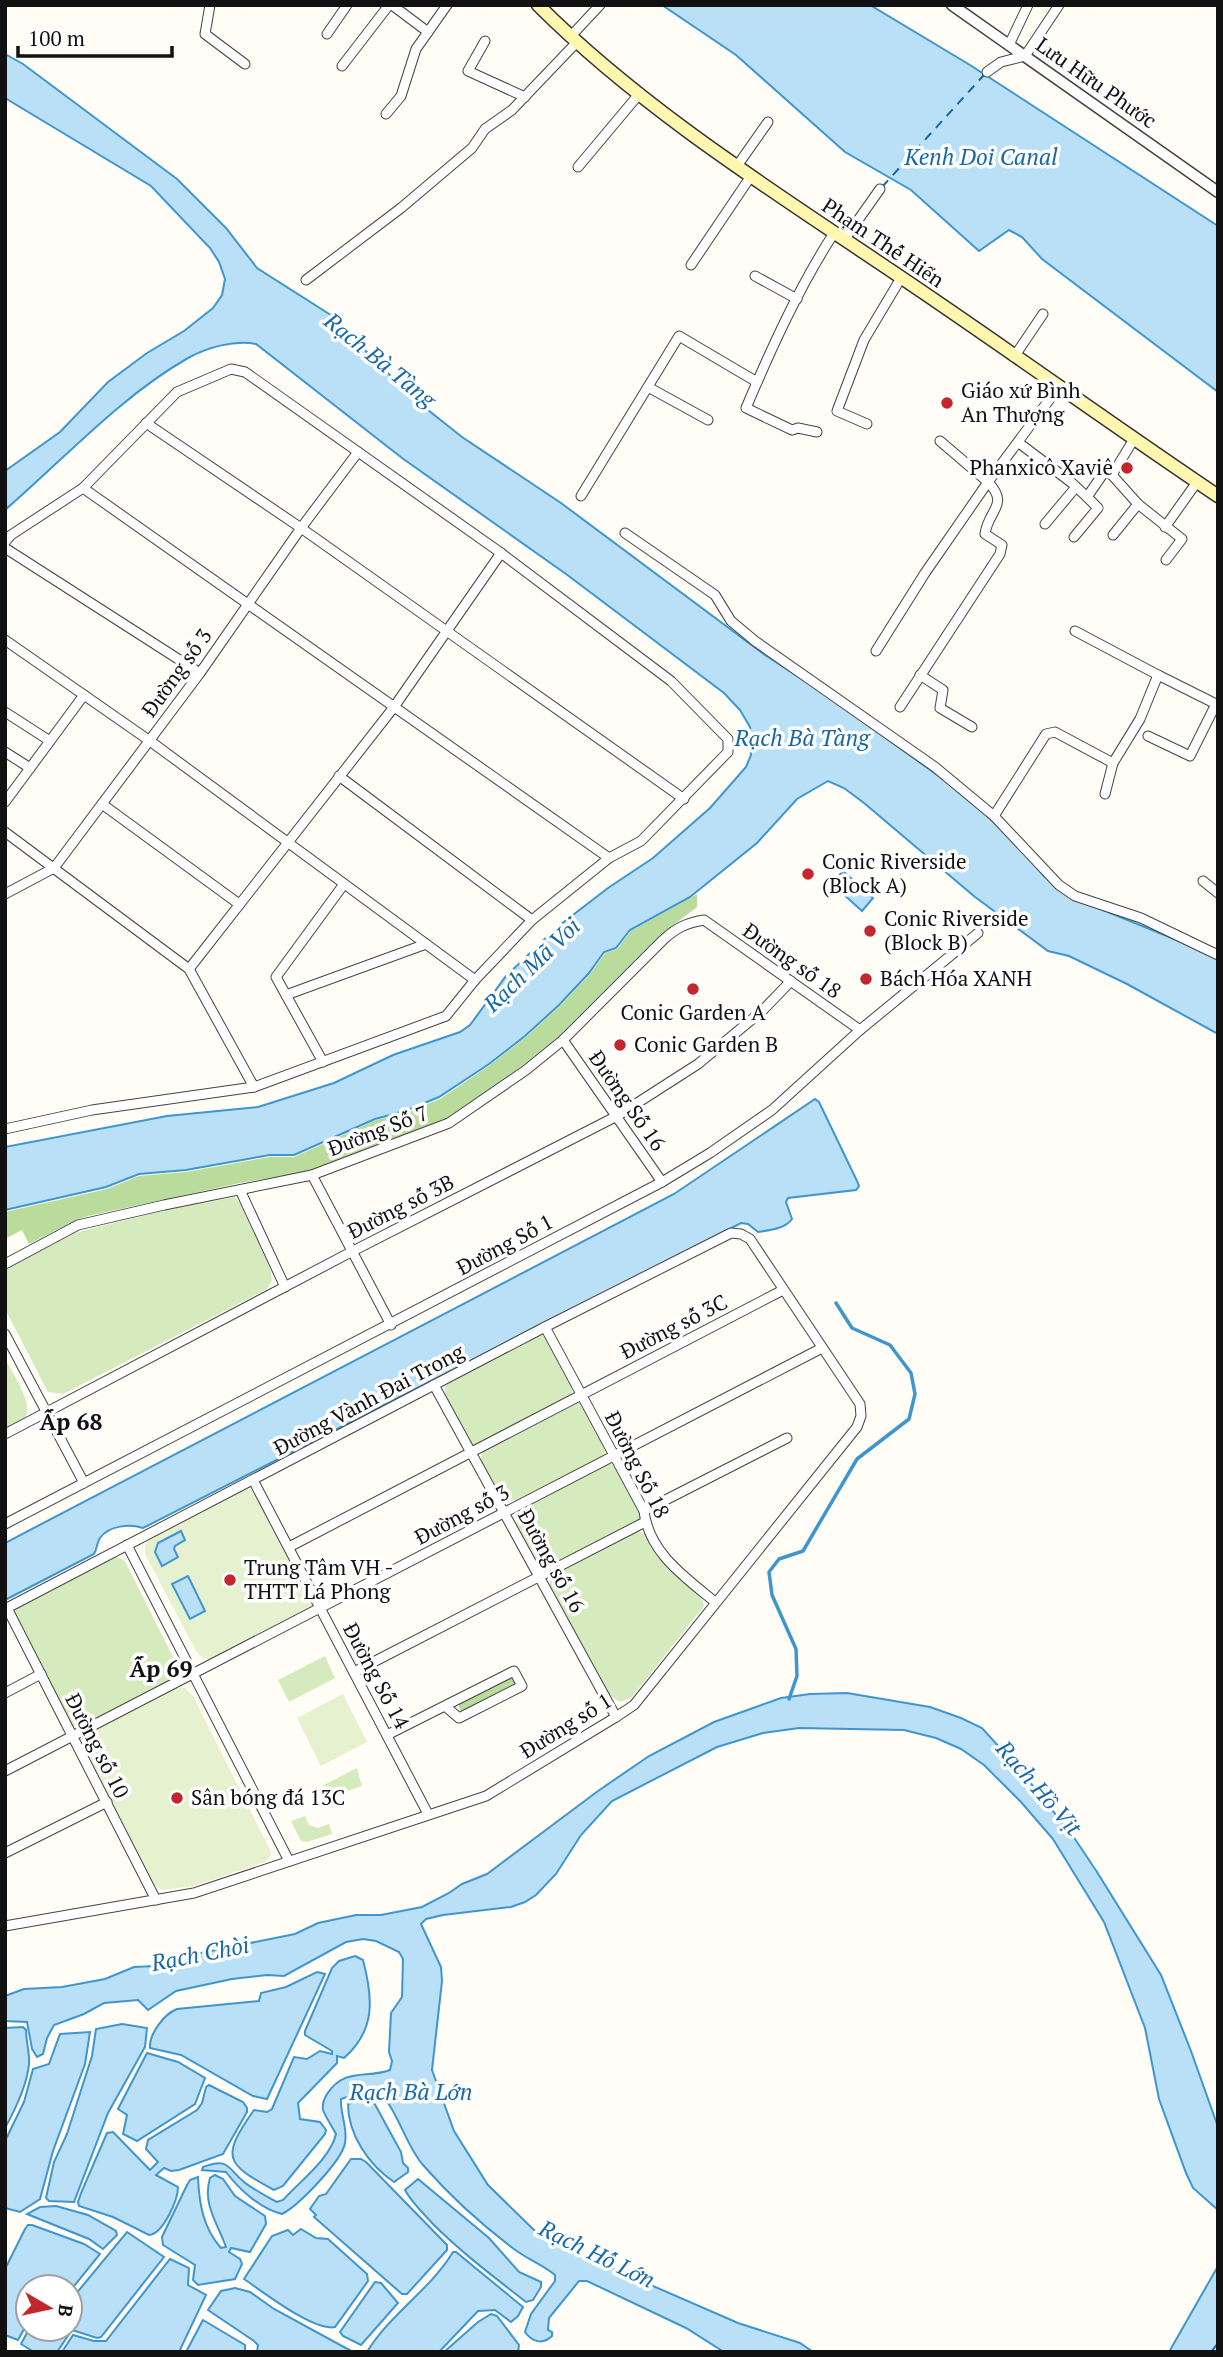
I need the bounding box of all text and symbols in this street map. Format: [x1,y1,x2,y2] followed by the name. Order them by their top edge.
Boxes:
[18,14,172,58] scale bar
[28,24,85,52] text: 100 m
[1031,30,1162,134] street label: Lưu Hữu Phước
[903,141,1058,172] water label: Kenh Doi Canal
[817,191,951,294] street label: Phạm Thế Hiển
[317,304,444,415] water label: Rạch Bà Tàng
[961,376,1081,428] place label: Giáo xứ Bình An Thượng
[939,395,955,411] marker: Giáo xứ Bình An Thượng
[970,453,1113,481] place label: Phanxicô Xaviê
[1119,460,1135,476] marker: Phanxicô Xaviê
[135,623,218,722] street label: Đường số 3
[733,722,871,753] water label: Rạch Bà Tàng
[822,847,967,899] place label: Conic Riverside (Block A)
[800,866,816,882] marker: Conic Riverside (Block A)
[884,904,1029,956] place label: Conic Riverside (Block B)
[476,910,587,1019] water label: Rạch Mã Voi
[738,916,847,1004] street label: Đường số 18
[862,923,878,939] marker: Conic Riverside (Block B)
[880,964,1032,992] place label: Bách Hóa XANH
[858,971,874,987] marker: Bách Hóa XANH
[685,981,701,997] marker: Conic Garden A
[620,998,766,1026] place label: Conic Garden A
[634,1030,778,1058] place label: Conic Garden B
[612,1037,628,1053] marker: Conic Garden B
[583,1045,673,1156] street label: Đường Số 16
[324,1098,432,1162] street label: Đường Số 7
[343,1167,459,1245] street label: Đường số 3B
[452,1207,558,1281] street label: Đường Số 1
[615,1287,732,1365] street label: Đường số 3C
[268,1337,470,1461] street label: Đường Vành Đai Trong
[40,1406,102,1437] district label: Ấp 68
[599,1406,677,1523] street label: Đường Số 18
[409,1478,514,1551] street label: Đường số 3
[512,1504,592,1617] street label: Đường số 16
[244,1553,393,1605] place label: Trung Tâm VH - THTT Lá Phong
[222,1572,238,1588] marker: Trung Tâm VH - THTT Lá Phong
[337,1618,417,1734] street label: Đường Số 14
[130,1653,192,1684] district label: Ấp 69
[514,1686,617,1764] street label: Đường số 1
[59,1688,136,1803] street label: Đường số 10
[989,1733,1090,1843] water label: Rạch Hồ Vịt
[191,1783,345,1811] place label: Sân bóng đá 13C
[169,1790,185,1806] marker: Sân bóng đá 13C
[147,1929,252,1978] water label: Rạch Chòi
[349,2076,473,2107] water label: Rạch Bà Lớn
[533,2212,660,2295] water label: Rạch Hố Lớn
[14,2273,84,2343] north arrow
[53,2303,80,2319] text: B

